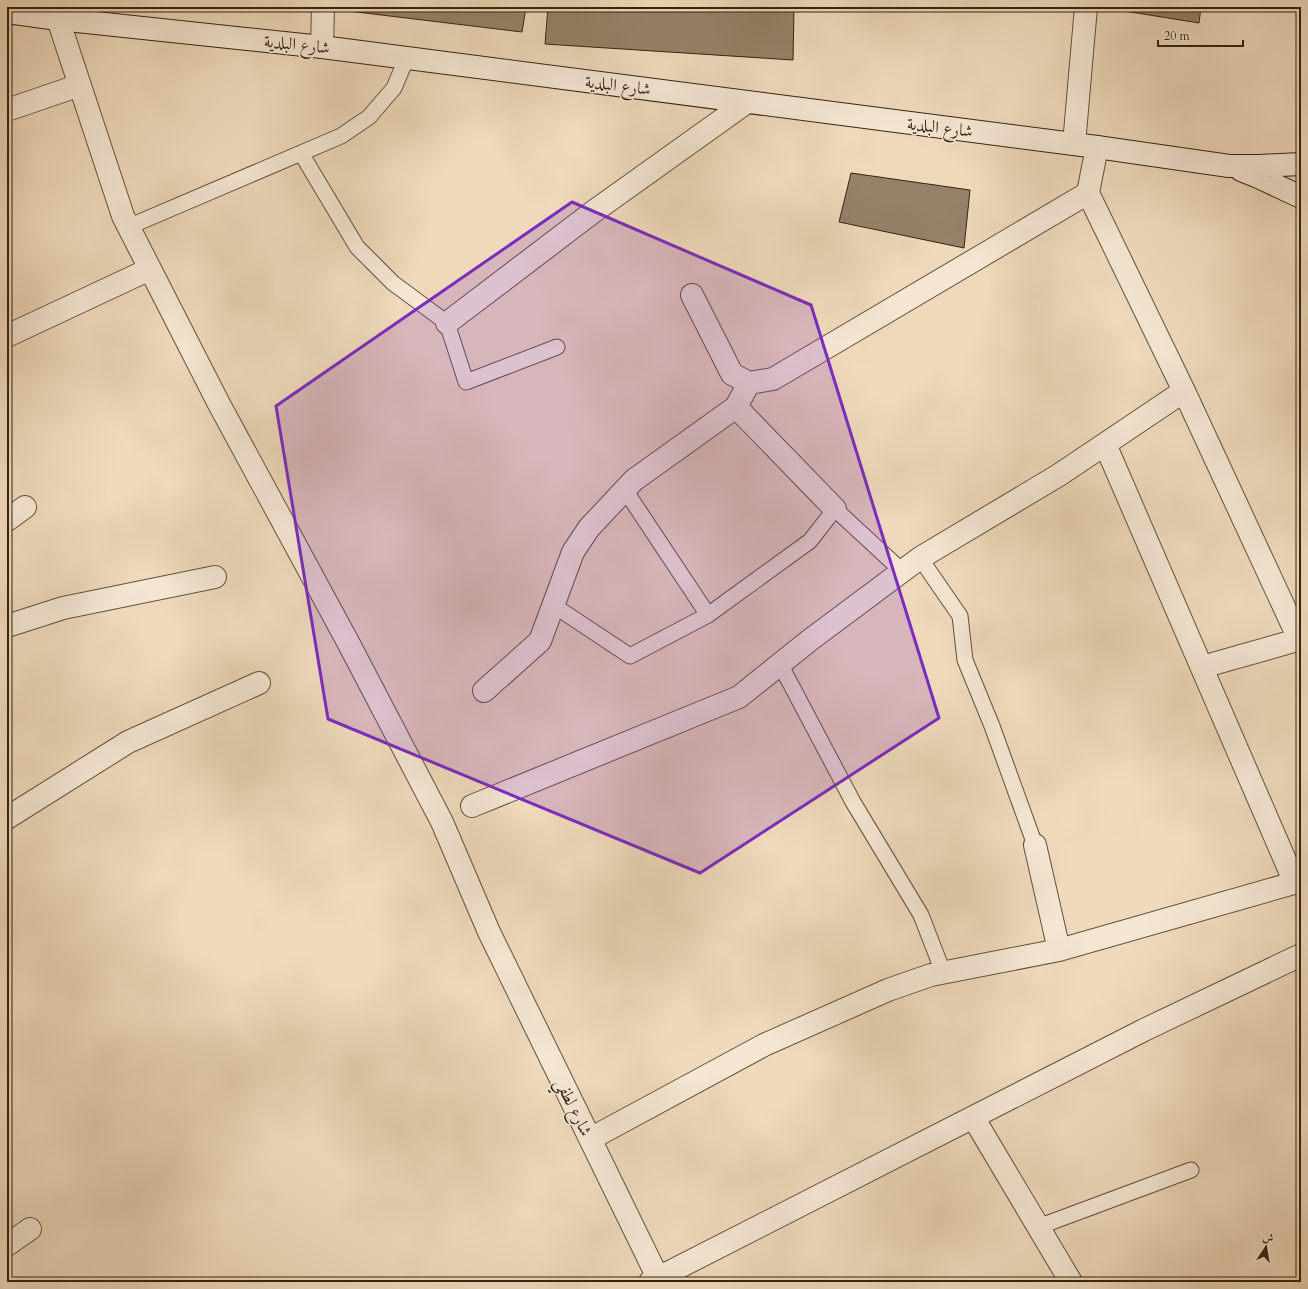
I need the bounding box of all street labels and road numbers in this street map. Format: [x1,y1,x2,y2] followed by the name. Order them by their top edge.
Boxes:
[263,30,331,61] street label: شارع البلدية
[584,70,652,103] street label: شارع البلدية
[906,112,974,145] street label: شارع البلدية
[544,1074,597,1143] street label: شارع لطفي

